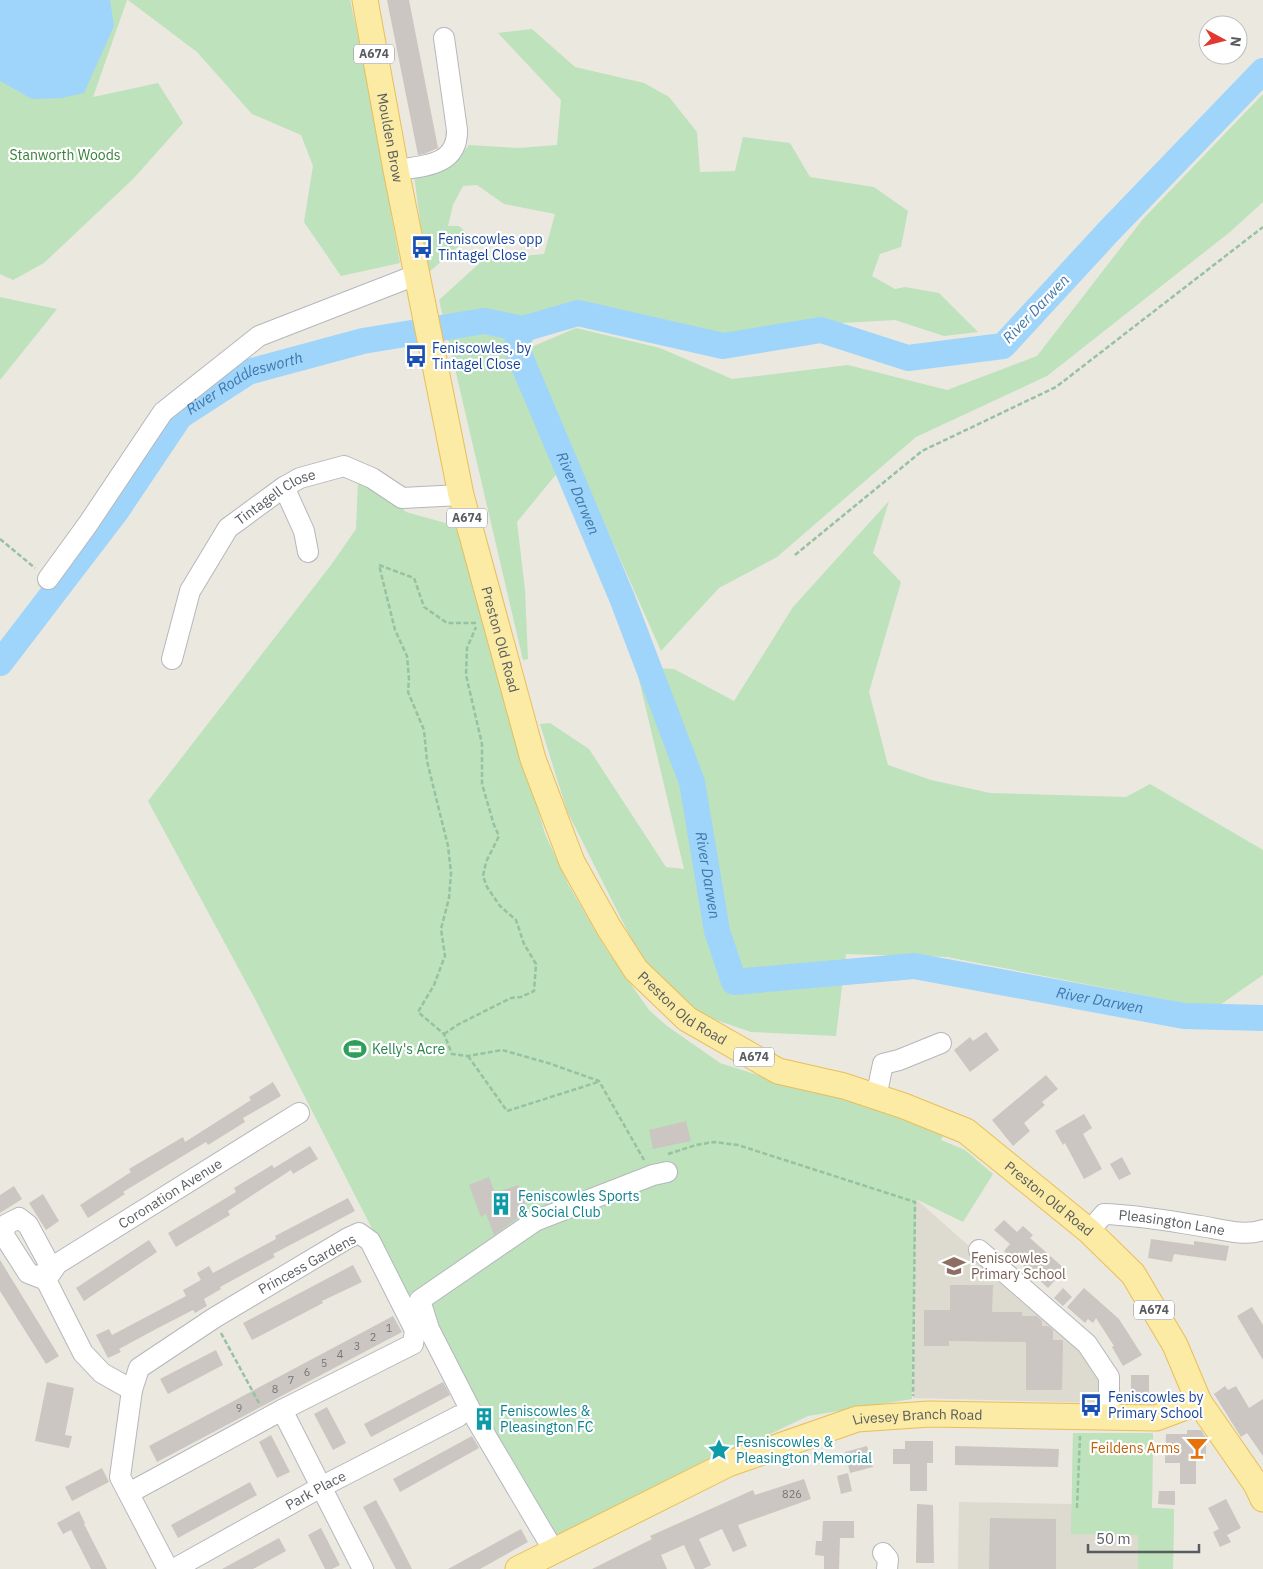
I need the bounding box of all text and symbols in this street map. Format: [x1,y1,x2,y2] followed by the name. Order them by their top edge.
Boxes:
[1198,15,1248,65] north arrow
[1226,35,1245,48] text: N
[354,44,394,64] road number: A674
[373,91,407,184] street label: Moulden Brow
[9,146,121,164] park label: Stanworth Woods
[438,230,543,264] place label: Feniscowles opp Tintagel Close
[409,234,435,260] bus stop icon: Feniscowles opp Tintagel Close
[998,270,1073,347] water label: River Darwen
[432,339,531,373] place label: Feniscowles, by Tintagel Close
[403,343,429,369] bus stop icon: Feniscowles, by Tintagel Close
[182,348,305,419] water label: River Roddlesworth
[552,449,604,537] water label: River Darwen
[231,465,318,529] street label: Tintagell Close
[447,508,487,528] road number: A674
[477,584,523,695] street label: Preston Old Road
[691,830,725,920] water label: River Darwen
[634,968,730,1049] street label: Preston Old Road
[1055,983,1145,1017] water label: River Darwen
[342,1036,368,1062] sports icon: Kelly's Acre
[372,1040,445,1058] place label: Kelly's Acre
[734,1048,774,1066] road number: A674
[115,1154,226,1233] street label: Coronation Avenue
[1001,1157,1097,1240] street label: Preston Old Road
[518,1187,640,1221] place label: Feniscowles Sports & Social Club
[488,1191,514,1217] building icon: Feniscowles Sports & Social Club
[1118,1206,1227,1239] street label: Pleasington Lane
[255,1230,359,1298] street label: Princess Gardens
[971,1249,1066,1283] place label: Feniscowles Primary School
[941,1253,967,1279] school or university icon: Feniscowles Primary School
[1134,1300,1174,1320] road number: A674
[386,1321,393,1335] house number: 1
[370,1330,376,1344] house number: 2
[354,1339,360,1353] house number: 3
[337,1347,344,1361] house number: 4
[321,1356,327,1370] house number: 5
[304,1365,310,1379] house number: 6
[288,1373,294,1387] house number: 7
[272,1382,278,1396] house number: 8
[1108,1388,1204,1422] place label: Feniscowles by Primary School
[1078,1392,1104,1418] bus stop icon: Feniscowles by Primary School
[236,1401,242,1415] house number: 9
[500,1402,594,1436] place label: Feniscowles & Pleasington FC
[850,1405,983,1429] street label: Livesey Branch Road
[471,1406,497,1432] building icon: Feniscowles & Pleasington FC
[736,1433,872,1467] place label: Fesniscowles & Pleasington Memorial
[1184,1435,1210,1461] bar icon: Feildens Arms
[706,1437,732,1463] place icon: Fesniscowles & Pleasington Memorial
[1090,1439,1180,1457] place label: Feildens Arms
[282,1467,349,1514] street label: Park Place
[782,1487,802,1501] house number: 826
[1088,1522,1199,1554] scale bar
[1096,1529,1131,1548] text: 50 m

